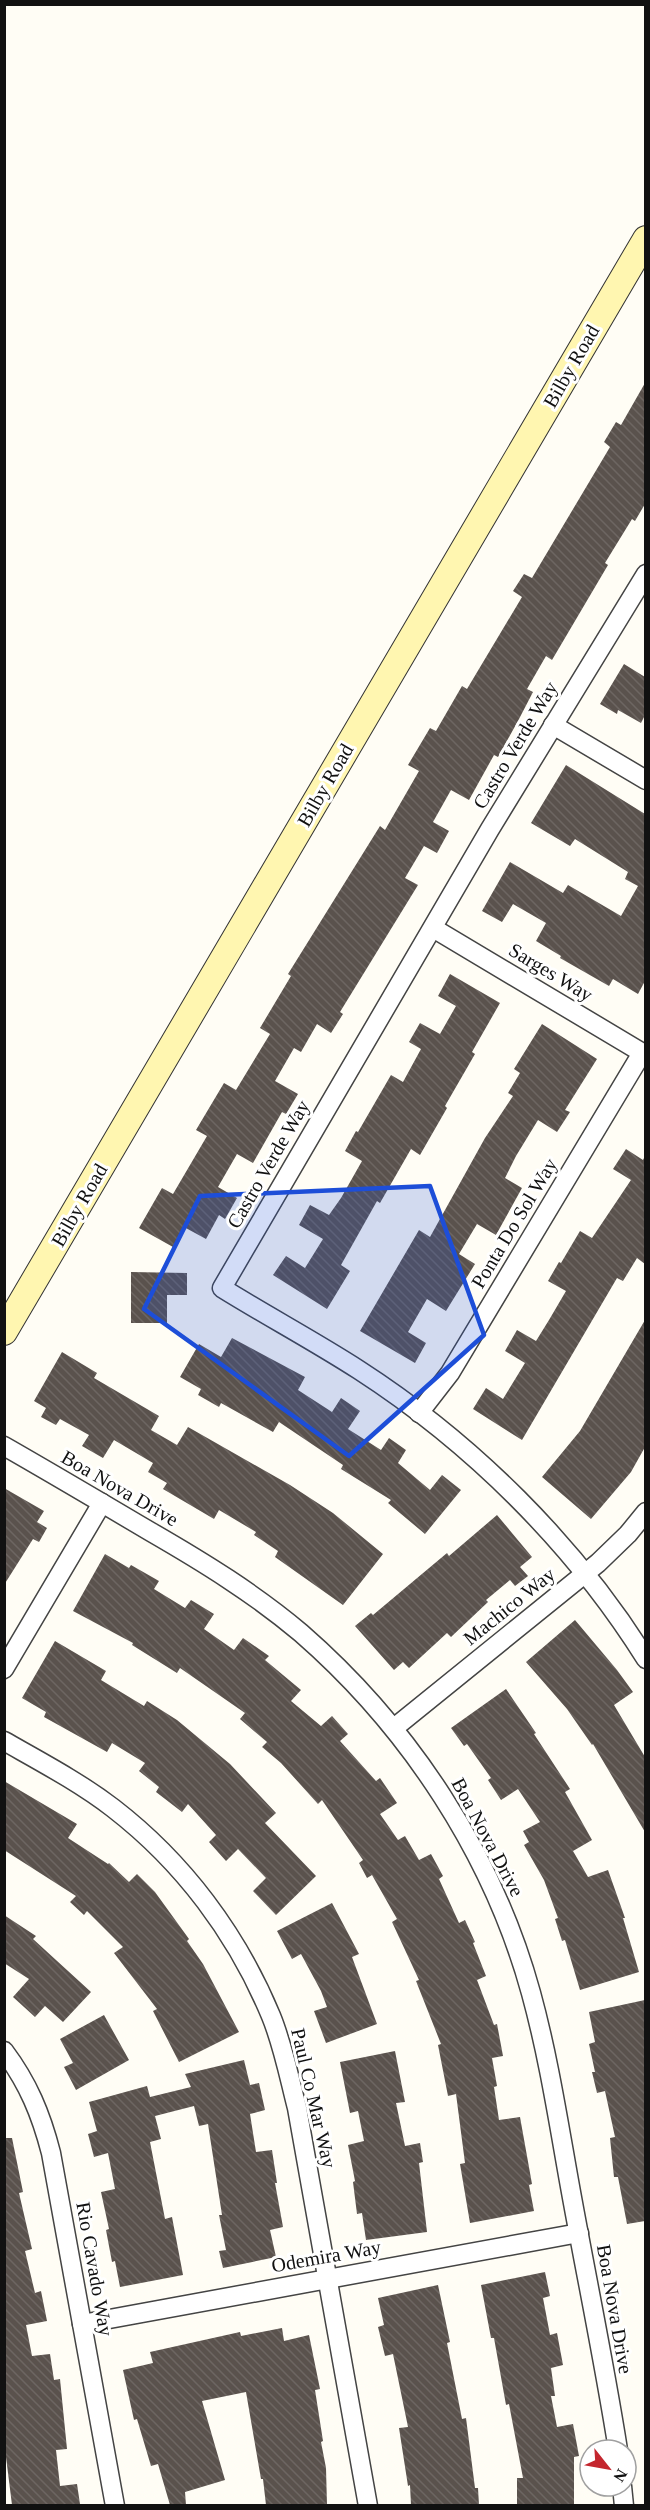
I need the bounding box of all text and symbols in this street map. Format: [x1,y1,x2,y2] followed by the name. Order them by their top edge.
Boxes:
[539,321,604,412] street label: Bilby Road
[468,677,562,813] street label: Castro Verde Way
[293,740,358,831] street label: Bilby Road
[505,938,597,1006] street label: Sarges Way
[222,1096,314,1232] street label: Castro Verde Way
[467,1154,562,1292] street label: Ponta Do Sol Way
[47,1160,112,1251] street label: Bilby Road
[58,1446,182,1530] street label: Boa Nova Drive
[459,1563,560,1650] street label: Machico Way
[448,1774,529,1900] street label: Boa Nova Drive
[286,2026,341,2170] street label: Paul Co Mar Way
[71,2200,118,2338] street label: Rio Cavado Way
[270,2236,383,2277] street label: Odemira Way
[593,2243,637,2376] street label: Boa Nova Drive
[578,2438,638,2498] north arrow
[610,2466,631,2485] text: N

